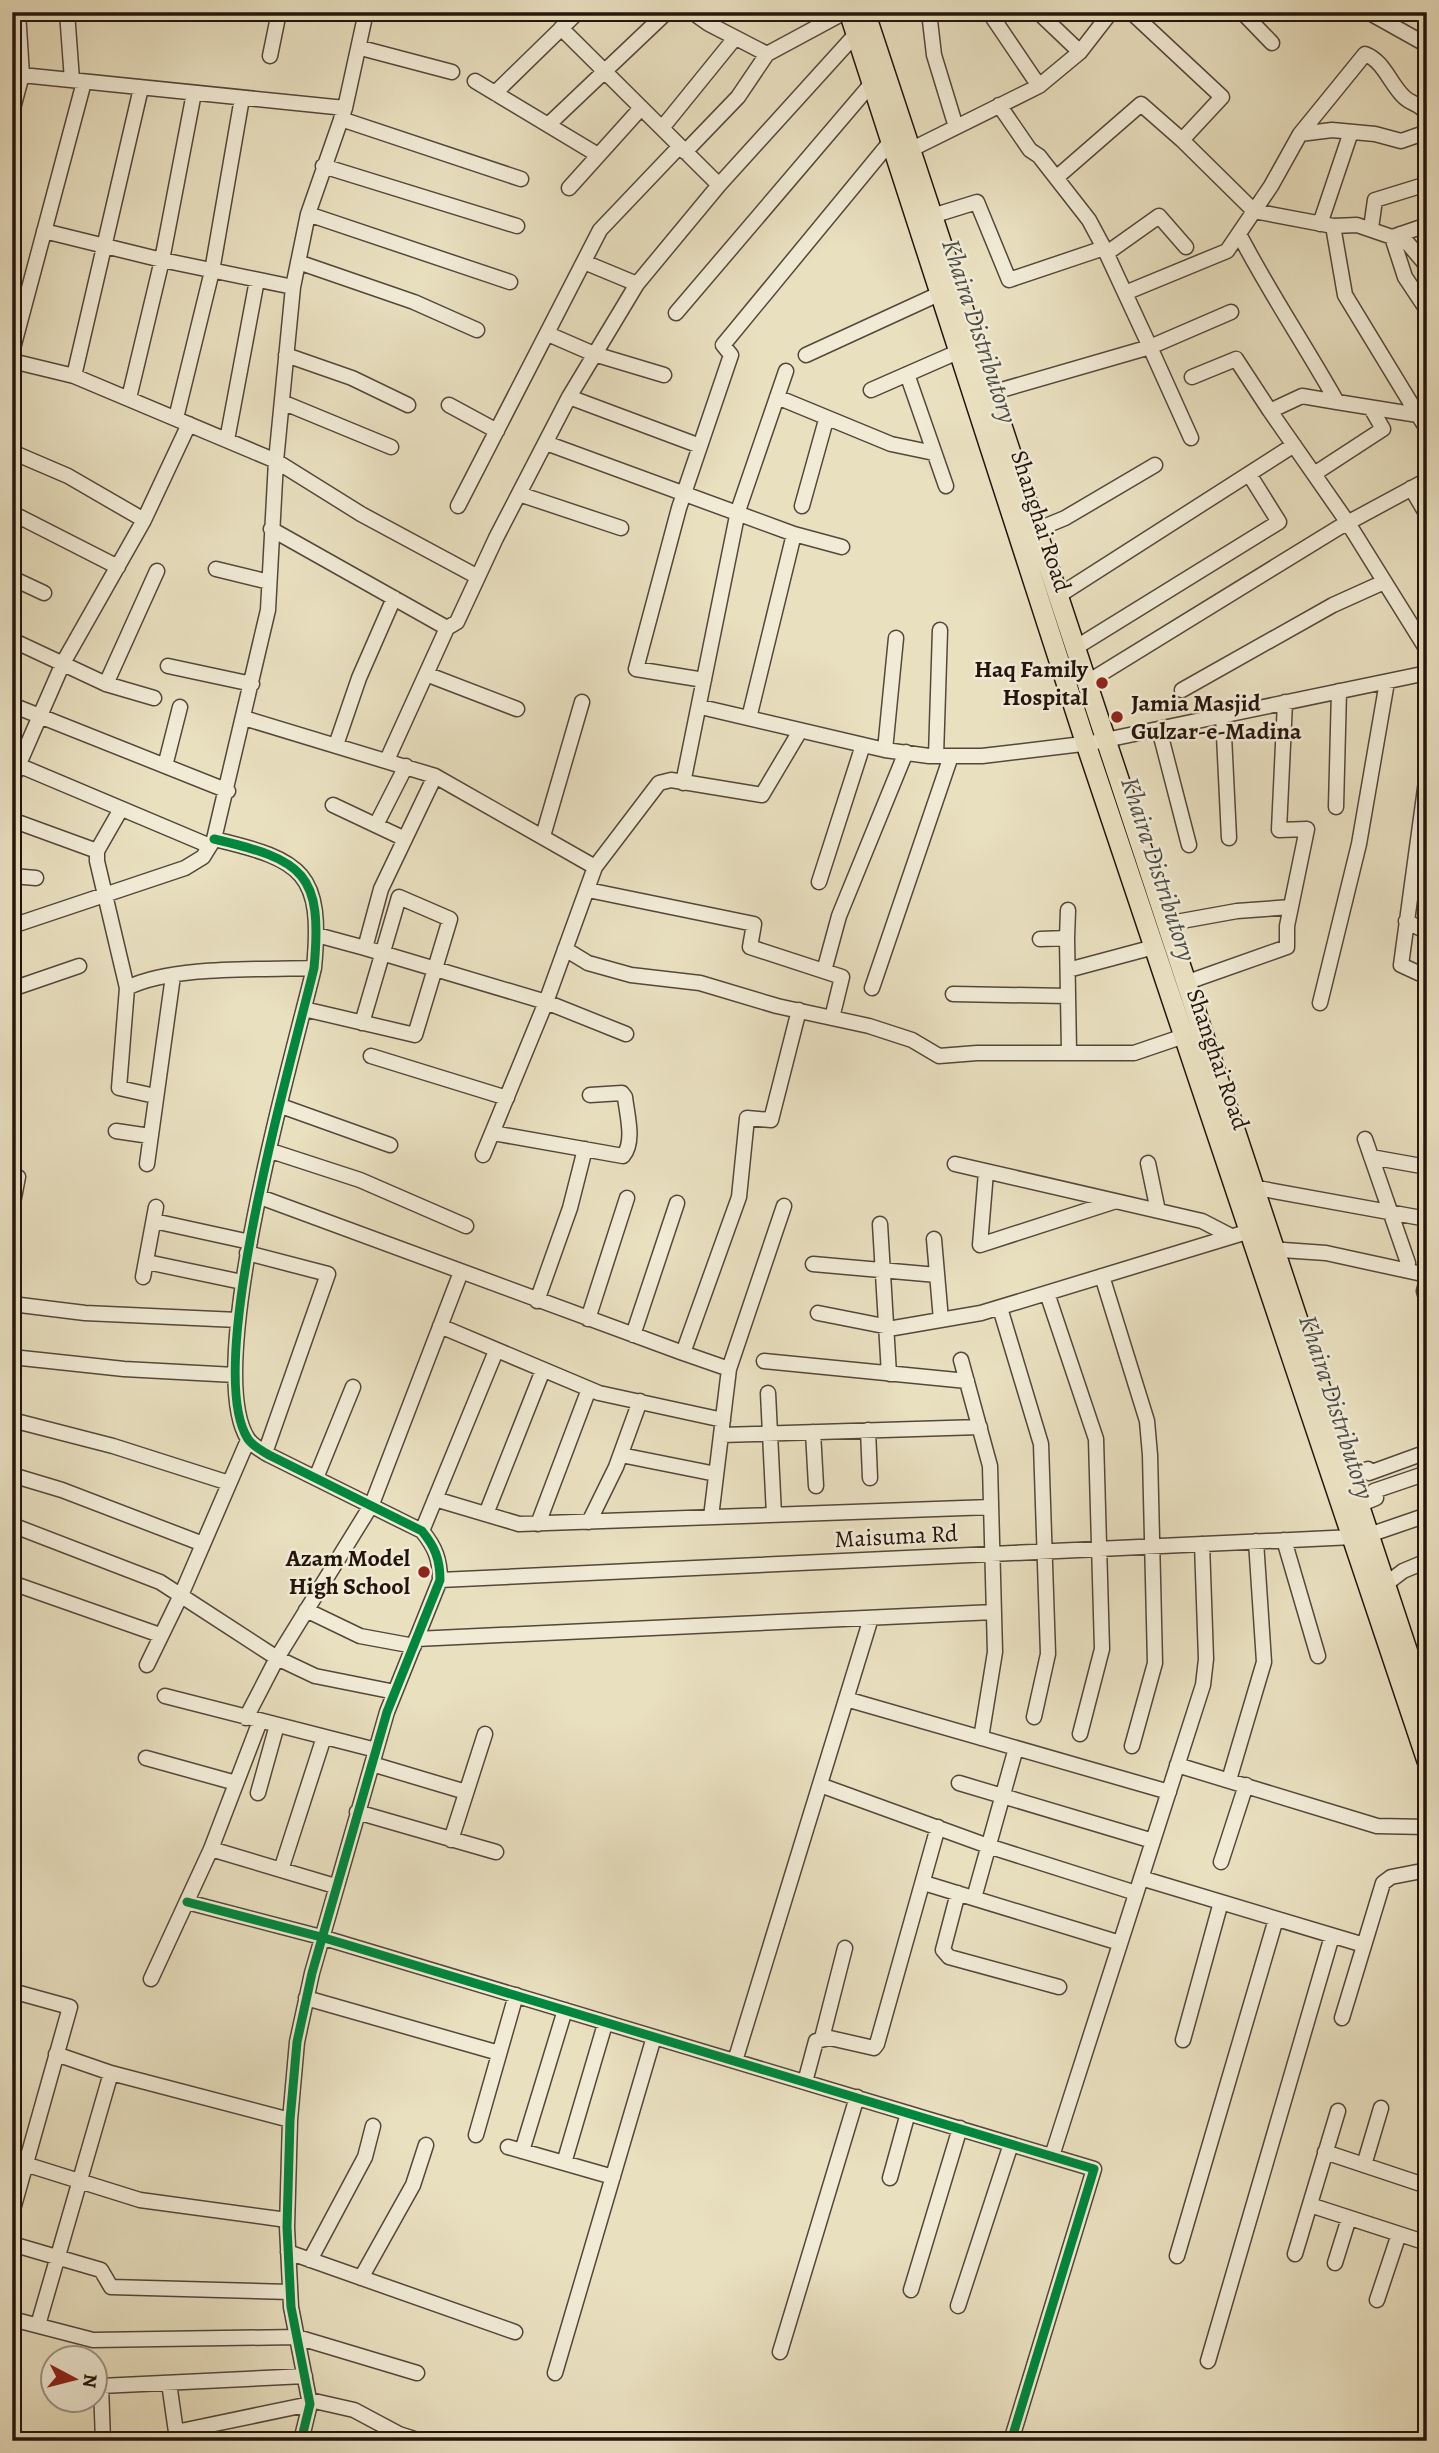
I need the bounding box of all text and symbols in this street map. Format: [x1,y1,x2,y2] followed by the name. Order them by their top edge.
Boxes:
[933,235,1026,428] water label: Khaira Distributory
[1003,446,1079,596] street label: Shanghai Road
[974,653,1089,713] place label: Haq Family Hospital
[1094,675,1110,691] marker: Haq Family Hospital
[1131,687,1302,747] place label: Jamia Masjid Gulzar-e-Madina
[1109,709,1125,725] marker: Jamia Masjid Gulzar-e-Madina
[1112,773,1205,966] water label: Khaira Distributory
[1179,984,1257,1134] street label: Shanghai Road
[1290,1311,1383,1504] water label: Khaira Distributory
[834,1517,959,1555] street label: Maisuma Rd
[285,1542,411,1602] place label: Azam Model High School
[416,1564,432,1580] marker: Azam Model High School
[38,2344,108,2414] north arrow
[76,2372,104,2390] text: N

